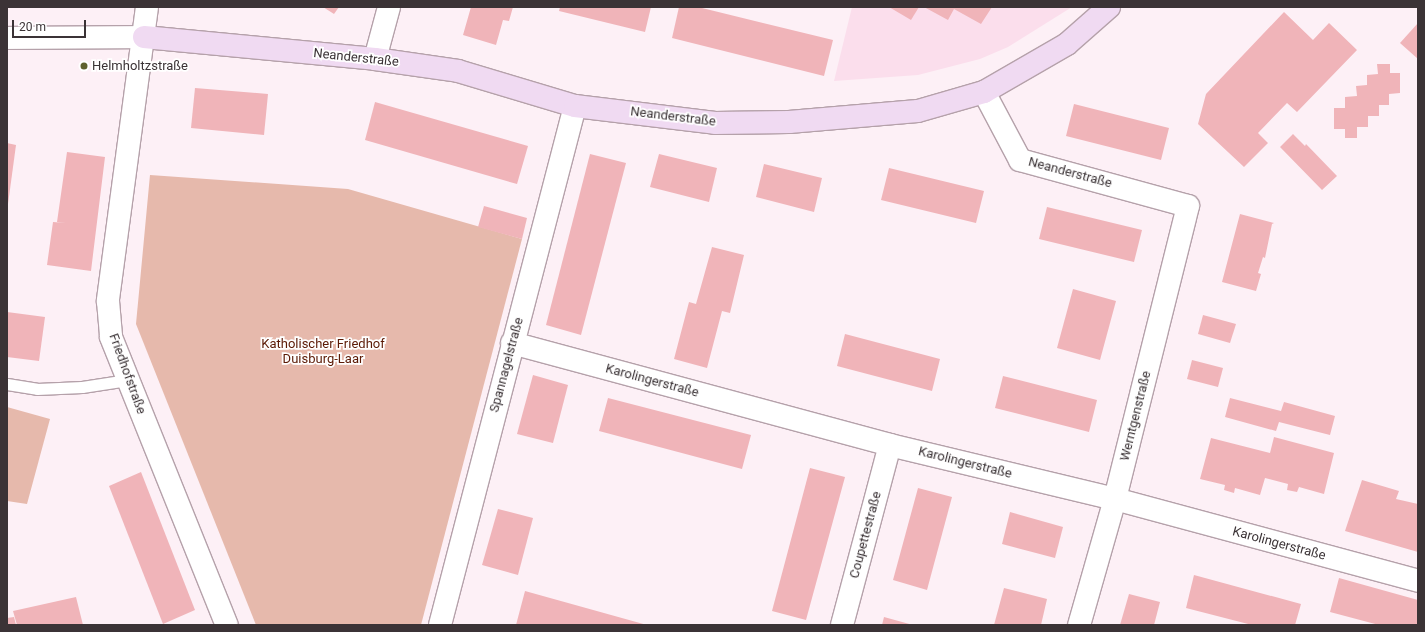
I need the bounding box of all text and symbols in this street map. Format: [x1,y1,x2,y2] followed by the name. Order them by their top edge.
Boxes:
[14,12,88,38] scale bar
[19,20,46,34] text: 20 m
[312,46,400,70] street label: Neanderstraße
[92,58,188,74] place label: Helmholtzstraße
[79,61,89,71] marker: Helmholtzstraße
[629,104,717,130] street label: Neanderstraße
[1027,154,1113,192] street label: Neanderstraße
[487,316,527,414] street label: Spannagelstraße
[105,332,149,416] street label: Friedhofstraße
[261,337,385,368] park label: Katholischer Friedhof Duisburg-Laar
[604,361,700,401] street label: Karolingerstraße
[1117,369,1155,463] street label: Werntgenstraße
[917,444,1013,482] street label: Karolingerstraße
[847,490,885,580] street label: Coupettestraße
[1231,524,1327,564] street label: Karolingerstraße

